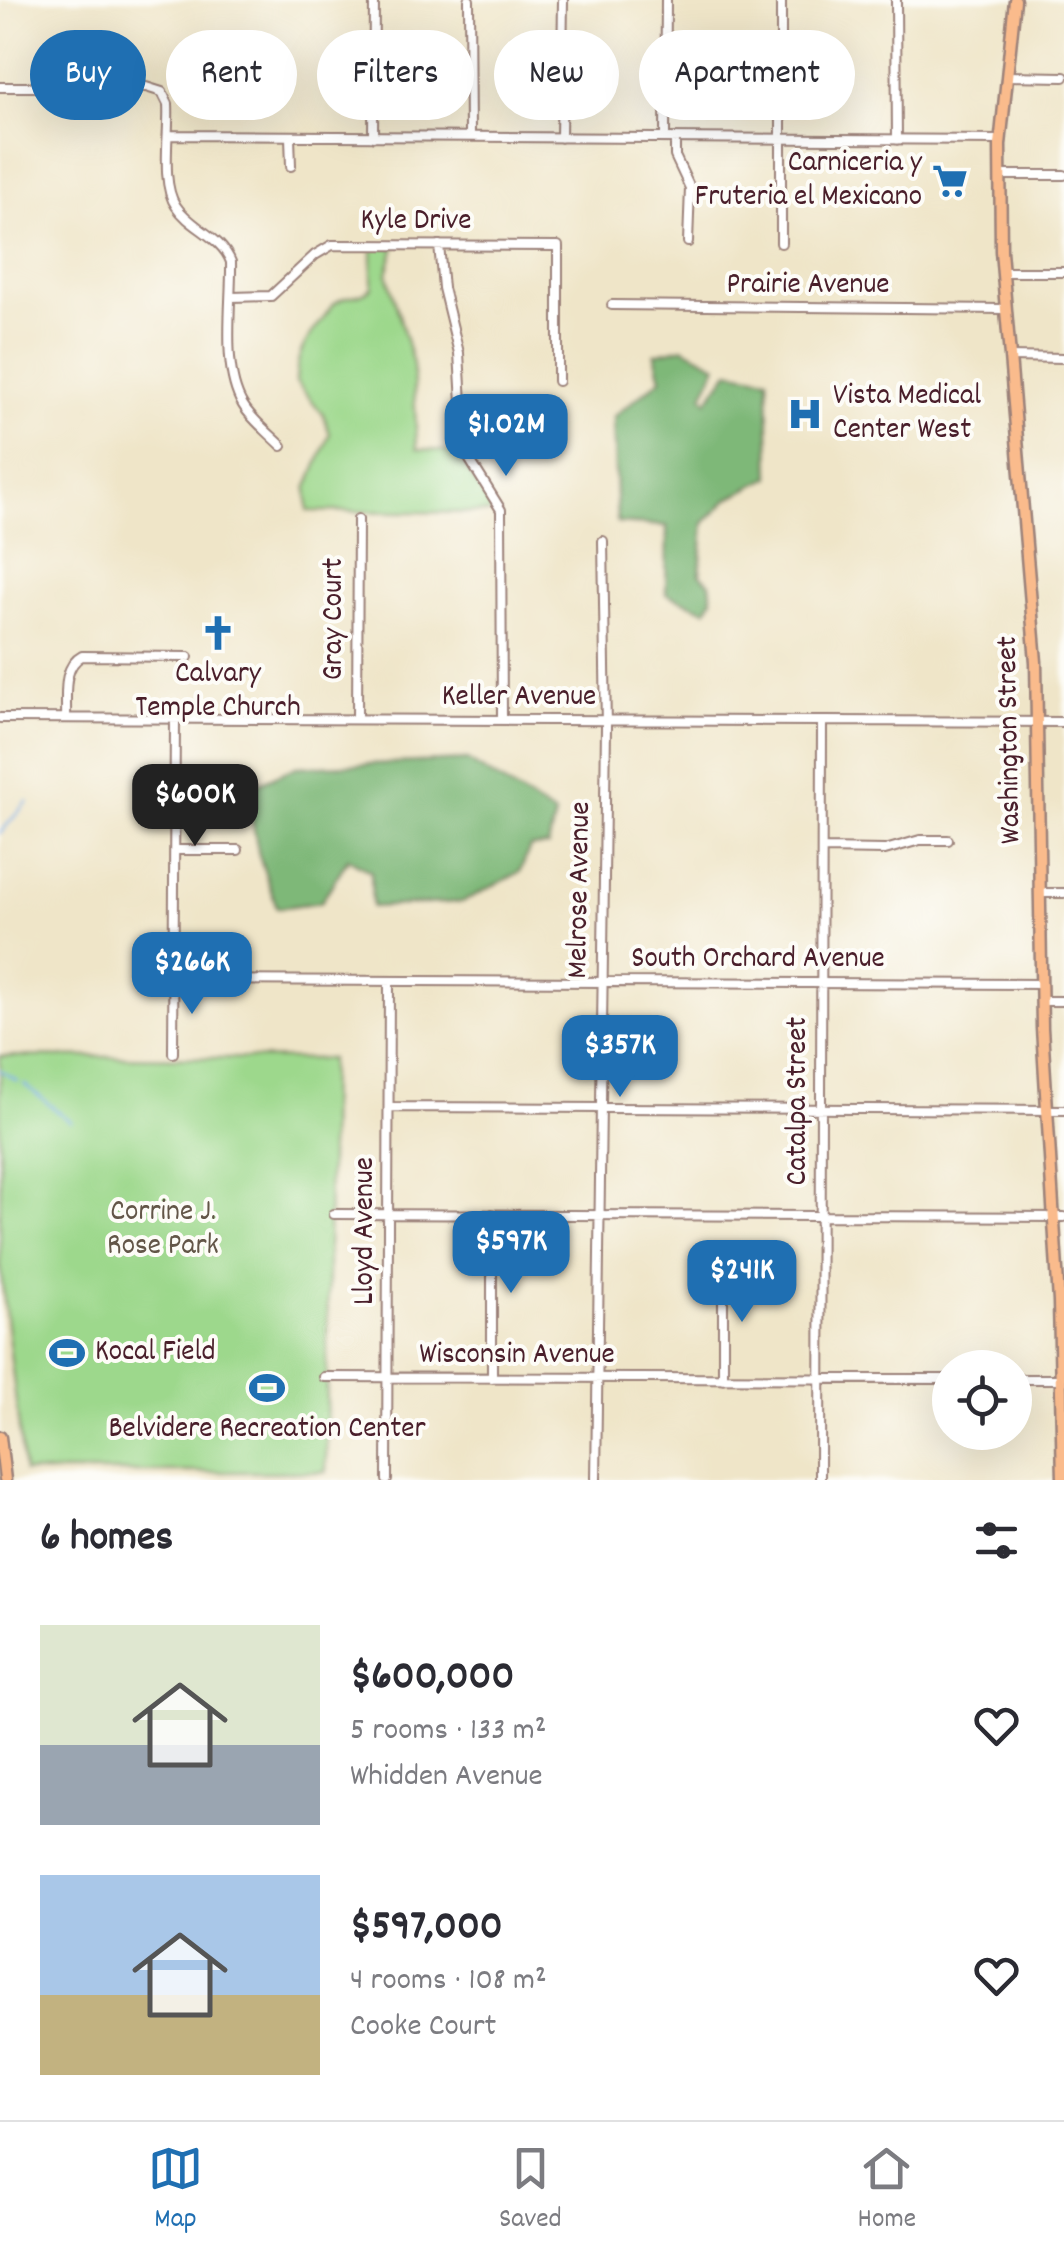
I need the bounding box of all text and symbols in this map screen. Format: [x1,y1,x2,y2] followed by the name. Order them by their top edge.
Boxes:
[30,30,146,120] chip: Buy
[166,30,297,120] chip: Rent
[317,30,474,120] chip: Filters
[494,30,619,120] chip: New
[639,30,855,120] chip: Apartment
[695,143,923,220] place label: Carniceria y Fruteria el Mexicano
[931,162,969,200] supermarket icon: Carniceria y Fruteria el Mexicano
[360,201,472,244] street label: Kyle Drive
[726,265,890,308] street label: Prairie Avenue
[833,376,981,453] place label: Vista Medical Center West
[425,394,587,479] pin: $1.02M
[786,395,824,433] hospital icon: Vista Medical Center West
[467,403,545,449] text: $1.02M
[314,558,357,680] street label: Gray Court
[199,614,237,652] church icon: Calvary Temple Church
[988,636,1034,844] street label: Washington Street
[135,654,301,731] place label: Calvary Temple Church
[442,677,596,720] street label: Keller Avenue
[125,764,265,849] pin: $600K
[154,773,236,819] text: $600K
[558,801,604,979] street label: Melrose Avenue
[122,932,262,1017] pin: $266K
[631,939,885,982] street label: South Orchard Avenue
[154,941,230,987] text: $266K
[550,1015,690,1100] pin: $357K
[778,1017,821,1185] street label: Catalpa Street
[584,1024,656,1070] text: $357K
[345,1157,388,1305] street label: Lloyd Avenue
[107,1192,219,1269] park label: Corrine J. Rose Park
[441,1211,581,1296] pin: $597K
[475,1220,547,1266] text: $597K
[672,1240,812,1325] pin: $241K
[709,1249,775,1295] text: $241K
[95,1332,216,1375] place label: Kocal Field
[48,1334,86,1372] sports icon: Kocal Field
[419,1335,615,1378] street label: Wisconsin Avenue
[932,1350,1032,1450] map controls
[932,1350,1032,1450] button: locate
[248,1369,286,1407] sports icon: Belvidere Recreation Center
[108,1409,426,1452] place label: Belvidere Recreation Center
[40,1510,173,1570] text: 6 homes
[969,1513,1024,1568] icon: filters
[350,1649,514,1709] text: $600,000
[120,1665,240,1785] icon: home
[969,1698,1024,1753] icon: heart
[350,1709,546,1755] text: 5 rooms · 133 m²
[350,1755,543,1801] text: Whidden Avenue
[350,1899,503,1959] text: $597,000
[120,1915,240,2035] icon: home
[969,1948,1024,2003] icon: heart
[350,1959,547,2005] text: 4 rooms · 108 m²
[350,2005,496,2051] text: Cooke Court
[148,2141,203,2241] tab: Map
[499,2141,562,2241] tab: Saved
[858,2141,916,2241] tab: Home

